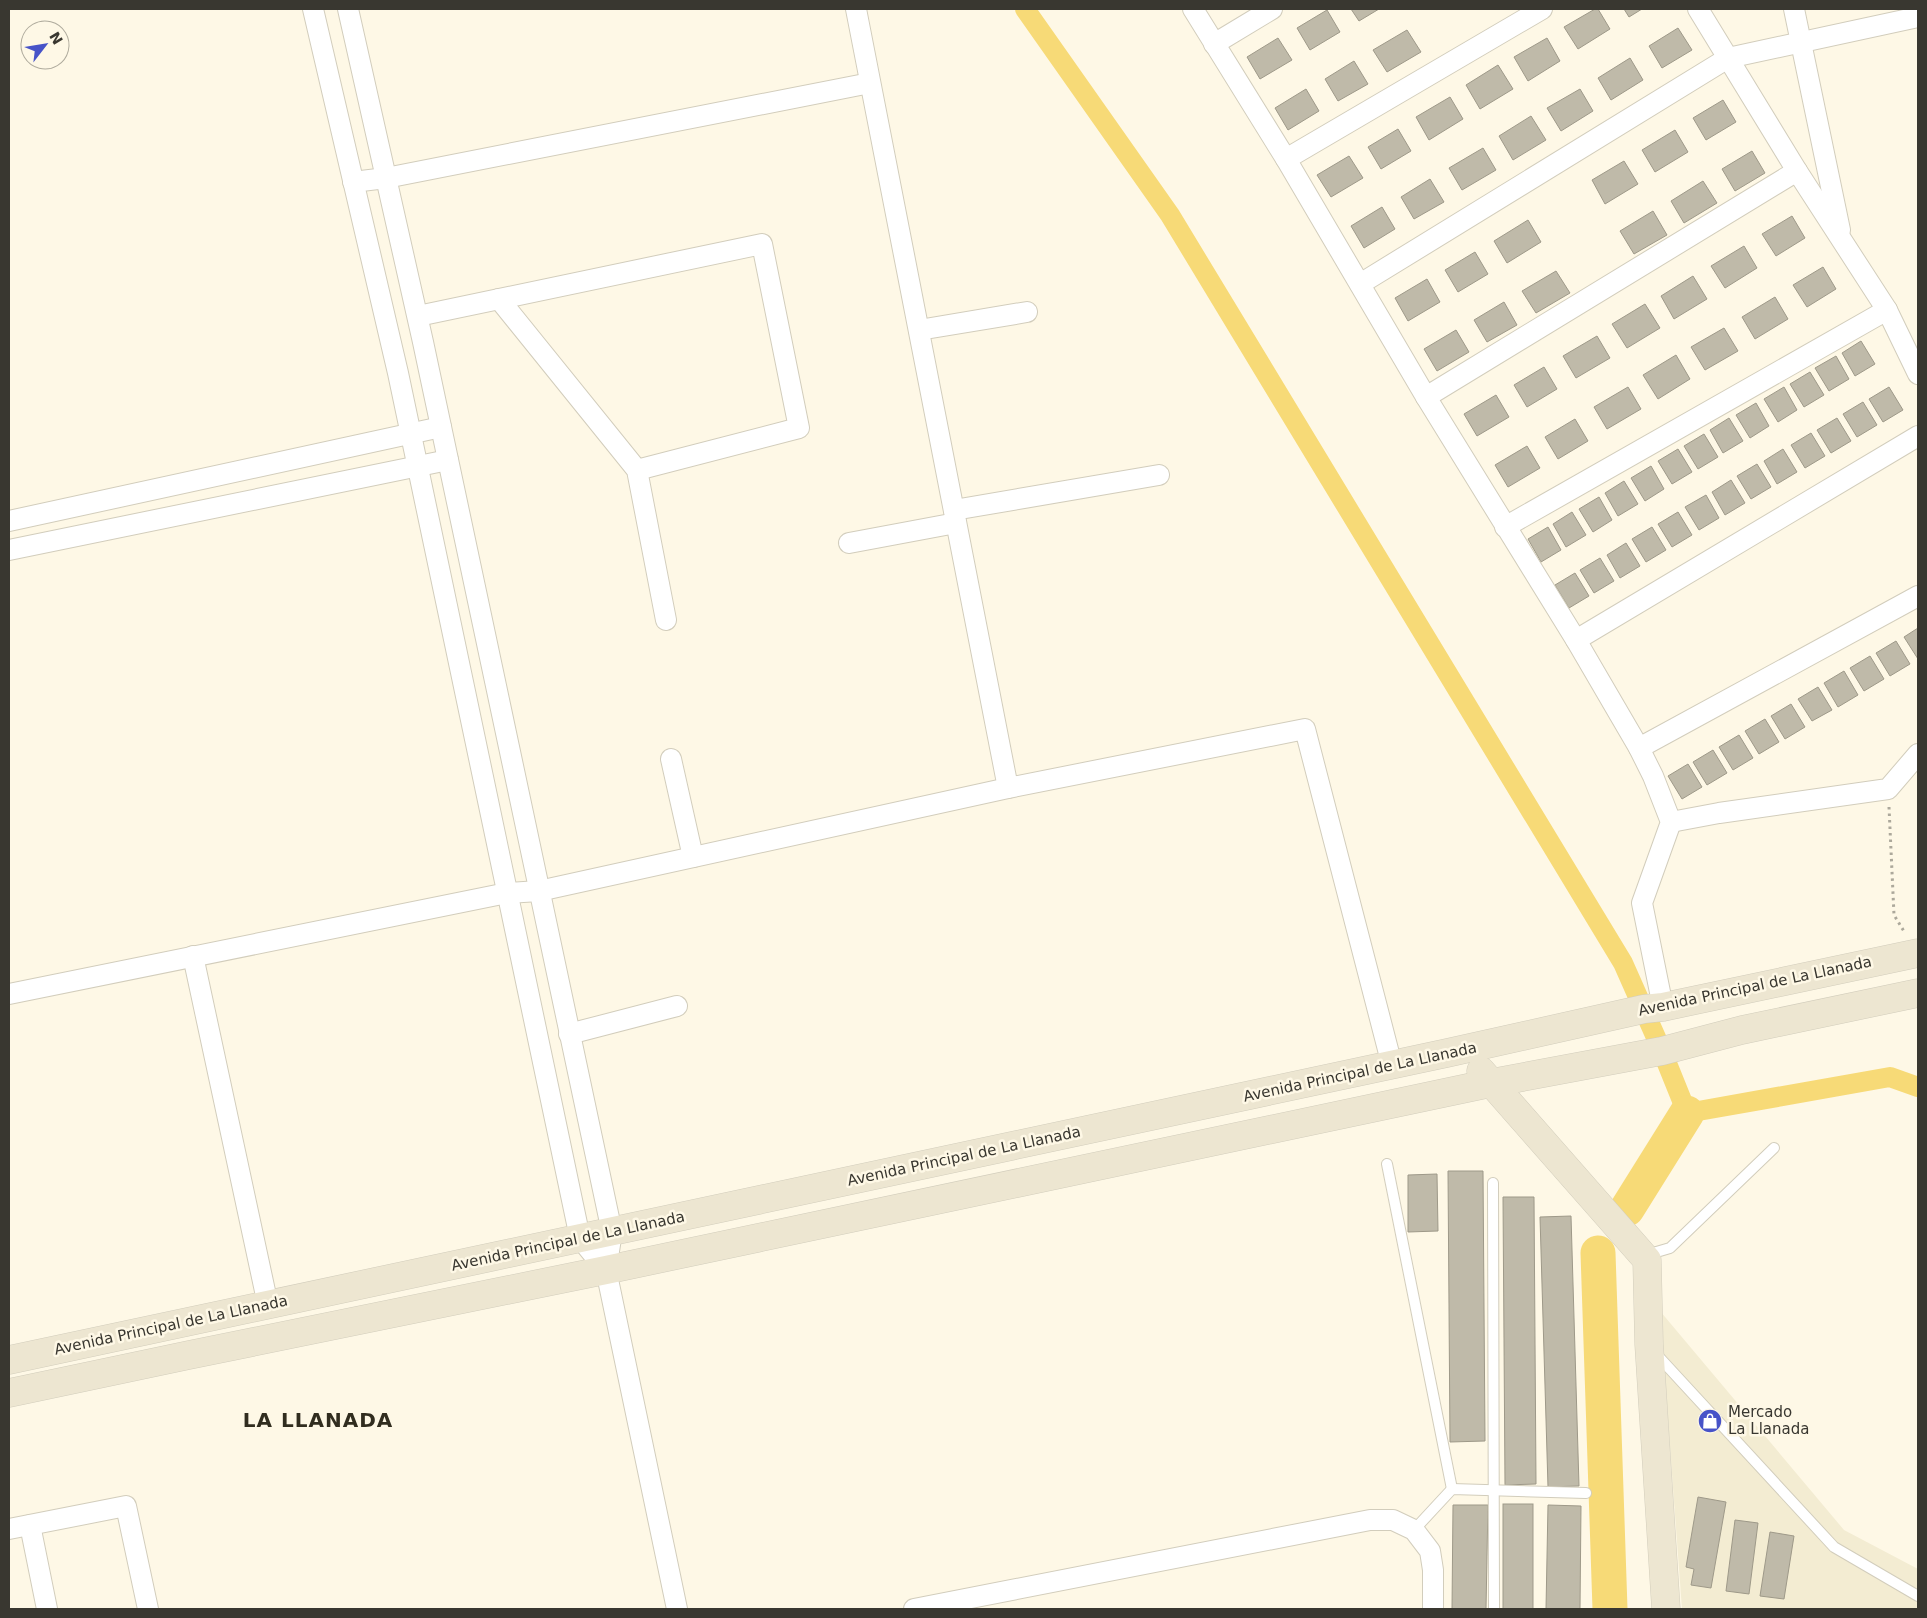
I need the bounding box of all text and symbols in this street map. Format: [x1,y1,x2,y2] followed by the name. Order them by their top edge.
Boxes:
[20,20,70,70] north arrow
[46,29,66,47] text: N
[1637,952,1873,1020] street label: Avenida Principal de La Llanada
[1242,1038,1478,1106] street label: Avenida Principal de La Llanada
[846,1122,1082,1190] street label: Avenida Principal de La Llanada
[450,1207,686,1275] street label: Avenida Principal de La Llanada
[53,1291,289,1359] street label: Avenida Principal de La Llanada
[1728,1403,1809,1438] place label: Mercado La Llanada
[243,1408,393,1432] district label: LA LLANADA
[1697,1408,1723,1434] shop icon: Mercado La Llanada

